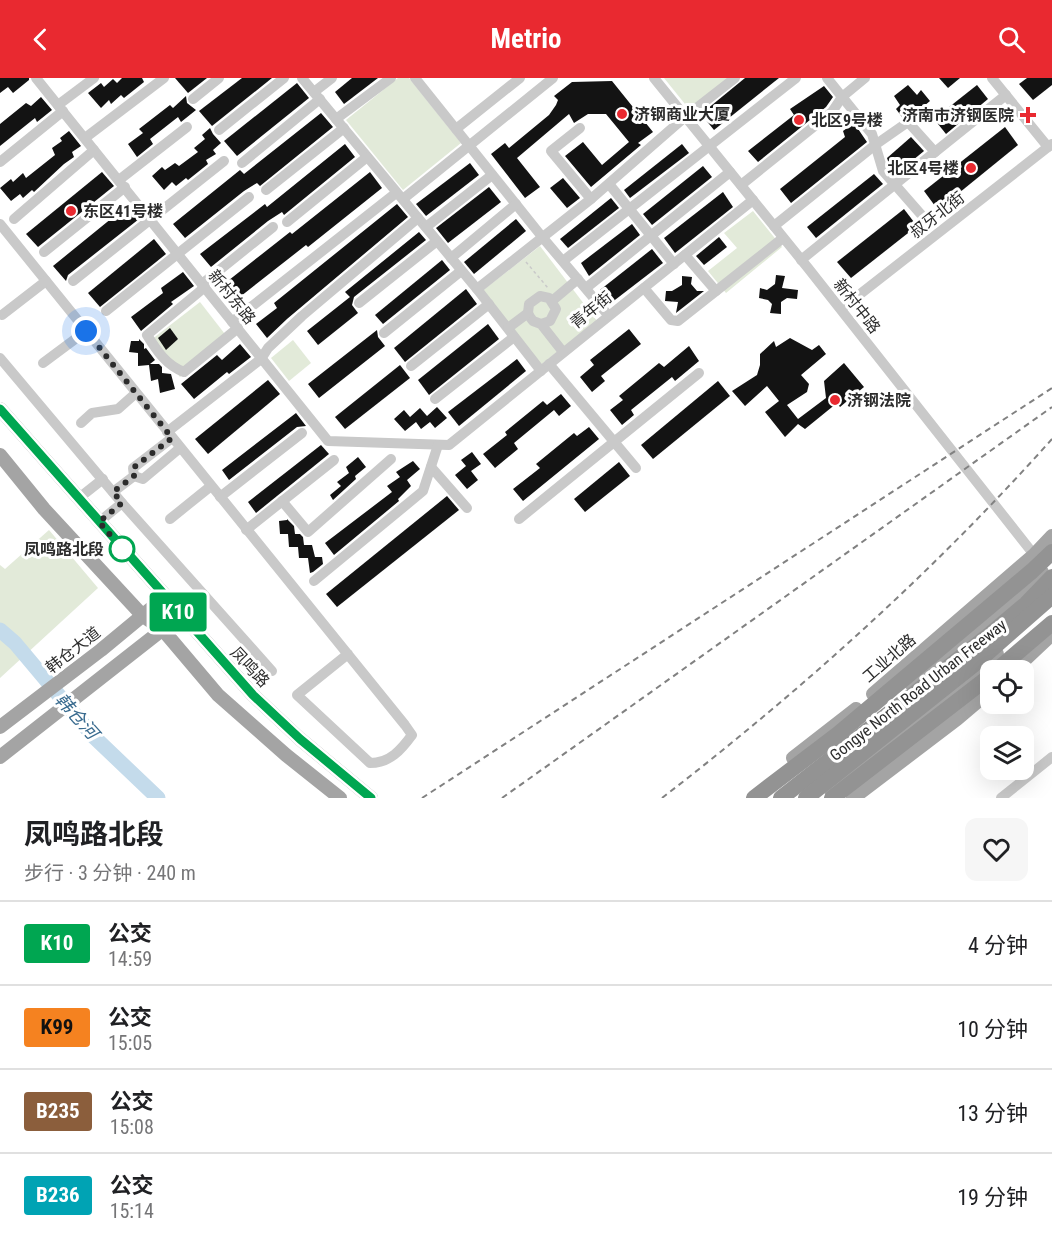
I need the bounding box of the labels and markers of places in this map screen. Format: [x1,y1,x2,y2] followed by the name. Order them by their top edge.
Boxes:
[634,105,730,124] place label: 济钢商业大厦
[902,106,1014,125] place label: 济南市济钢医院
[1019,106,1037,124] marker: 济南市济钢医院
[615,107,629,121] marker: 济钢商业大厦
[811,111,883,130] place label: 北区9号楼
[792,113,806,127] marker: 北区9号楼
[887,159,959,178] place label: 北区4号楼
[964,161,978,175] marker: 北区4号楼
[83,202,163,221] place label: 东区41号楼
[64,204,78,218] marker: 东区41号楼
[847,391,911,410] place label: 济钢法院
[828,393,842,407] marker: 济钢法院
[109,536,135,562] marker: 凤鸣路北段
[24,540,104,559] place label: 凤鸣路北段

